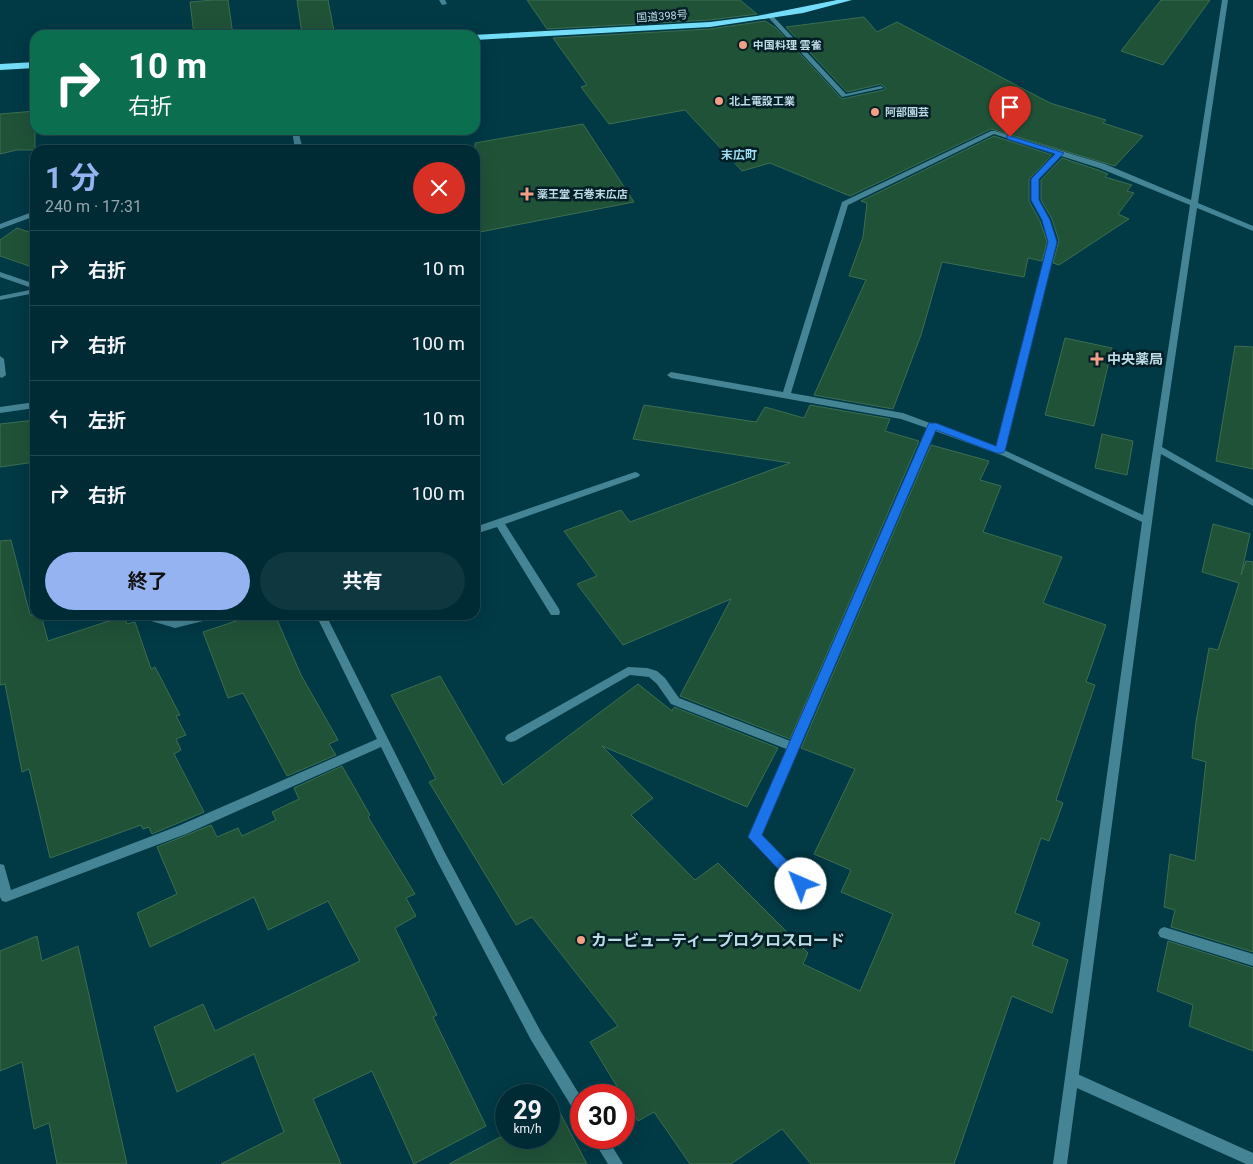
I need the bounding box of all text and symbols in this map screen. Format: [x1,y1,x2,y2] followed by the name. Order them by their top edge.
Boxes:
[636,8,688,25] street label: 国道398号
[737,39,749,51] marker: 中国料理 雲雀
[753,39,822,52] place label: 中国料理 雲雀
[128,46,207,87] text: 10 m
[45,50,110,115] icon: right
[989,86,1031,137] pin
[996,93,1024,121] icon: arrive
[128,94,172,119] text: 右折
[713,95,725,107] marker: 北上電設工業
[729,95,795,108] place label: 北上電設工業
[869,106,881,118] marker: 阿部園芸
[885,106,929,119] place label: 阿部園芸
[721,148,757,162] district label: 末広町
[45,160,100,195] text: 1 分
[413,162,465,214] button: close
[521,188,533,200] marker: 薬王堂 石巻末広店
[537,188,628,201] place label: 薬王堂 石巻末広店
[45,197,142,216] text: 240 m · 17:31
[45,254,73,282] icon: right
[422,257,465,280] text: 10 m
[88,259,126,282] text: 右折
[45,329,73,357] icon: right
[412,332,465,355] text: 100 m
[88,334,126,357] text: 右折
[1107,351,1163,367] place label: 中央薬局
[1091,353,1103,365] marker: 中央薬局
[45,404,73,432] icon: left
[422,407,465,430] text: 10 m
[88,409,126,432] text: 左折
[45,479,73,507] icon: right
[412,482,465,505] text: 100 m
[88,484,126,507] text: 右折
[45,552,250,610] button: 終了
[260,552,465,610] button: 共有
[774,857,826,909] position arrow
[591,931,845,950] place label: カービューティープロクロスロード
[575,934,587,946] marker: カービューティープロクロスロード
[570,1084,635,1149] speed limit sign: 30
[513,1096,542,1125] text: 29
[513,1122,542,1136] text: km/h

